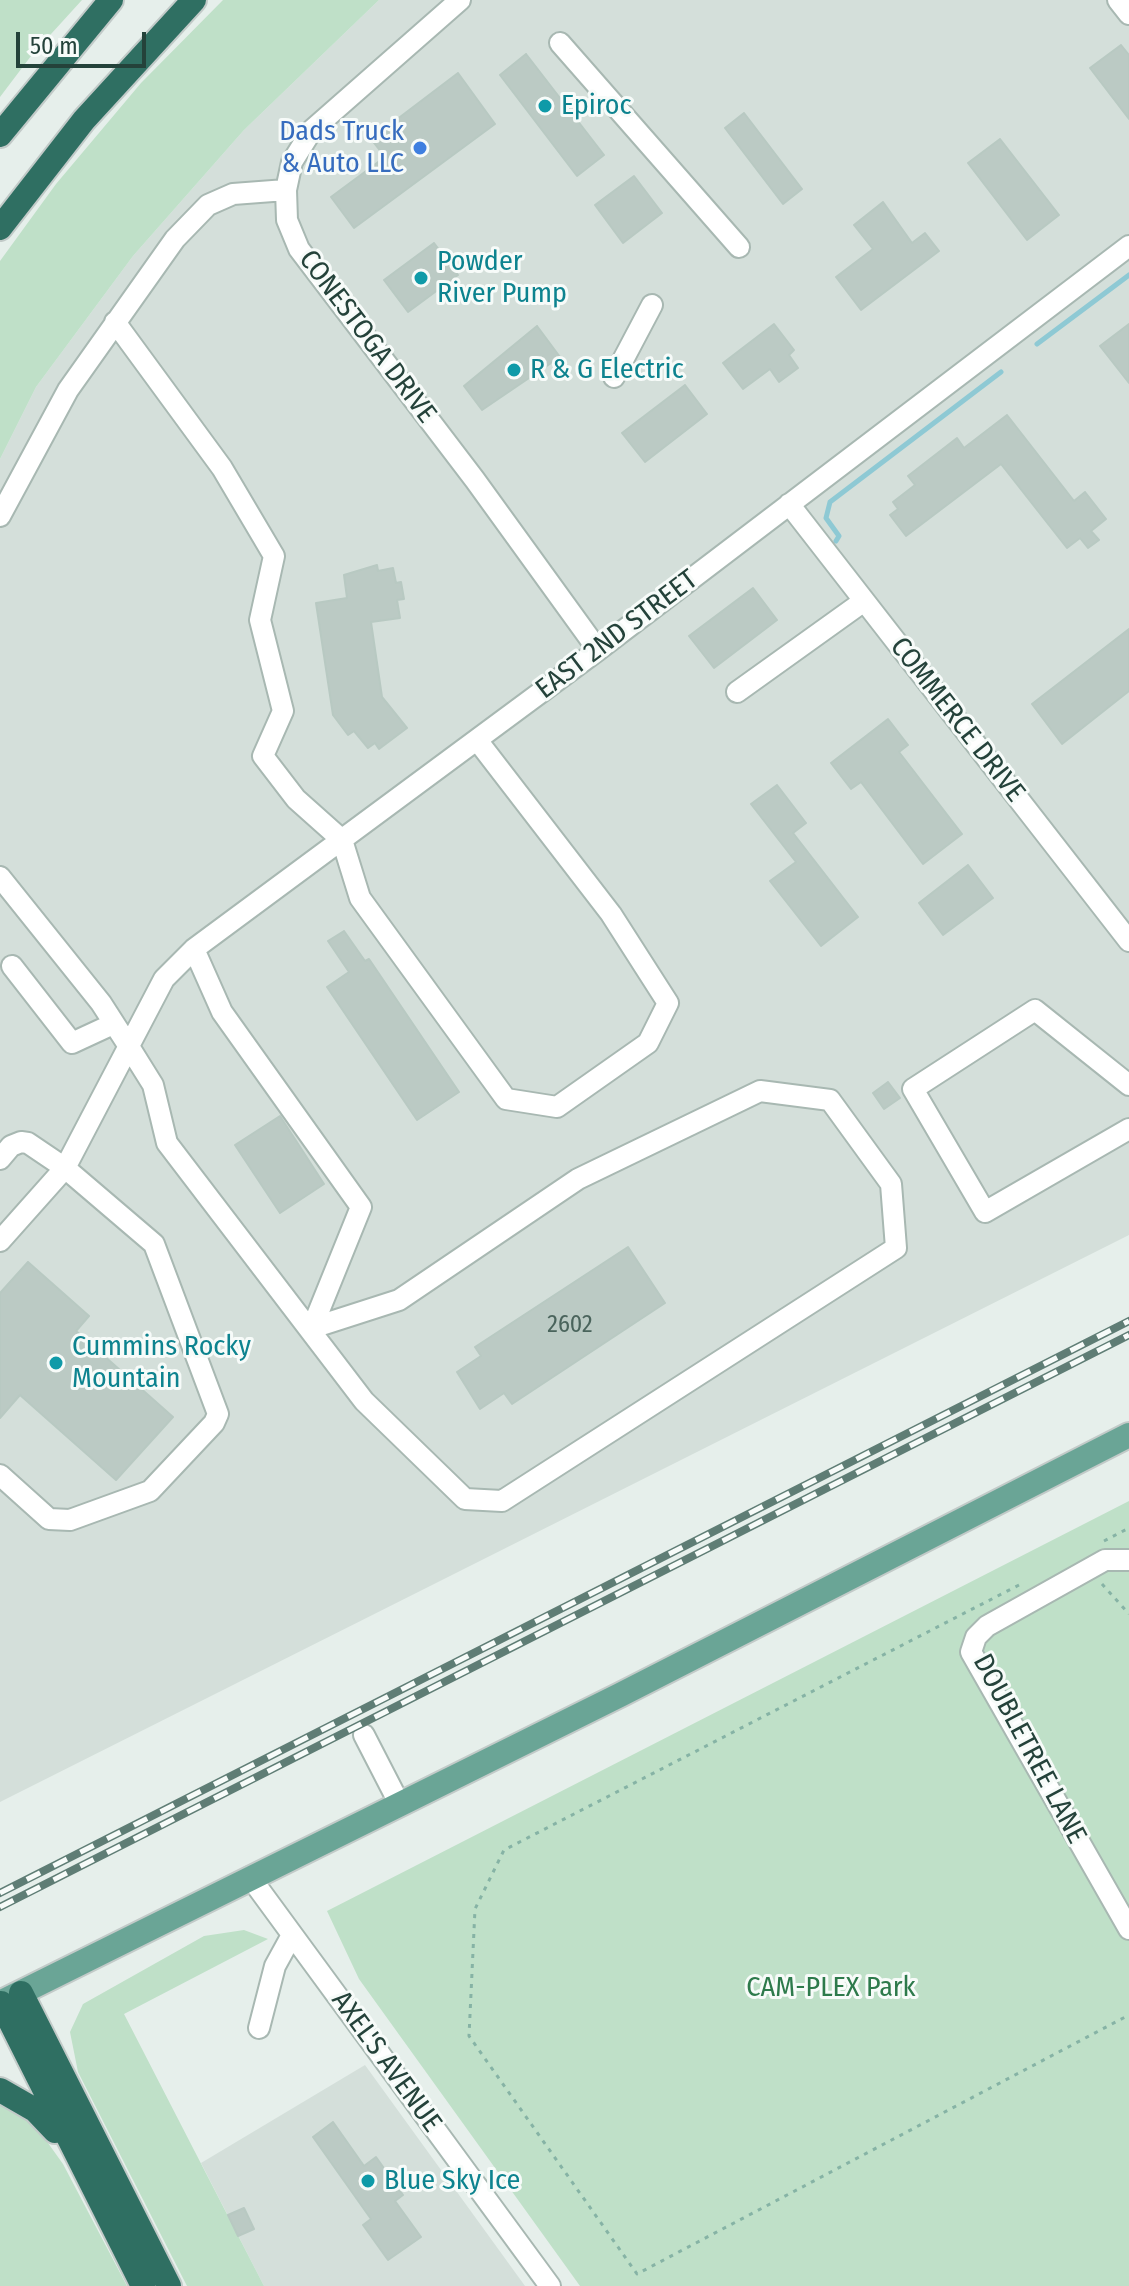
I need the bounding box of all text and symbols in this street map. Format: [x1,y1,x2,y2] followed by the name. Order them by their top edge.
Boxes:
[20,16,150,66] scale bar
[30,32,78,60] text: 50 m
[561,89,632,123] place label: Epiroc
[536,97,554,115] marker: Epiroc
[279,115,404,181] place label: Dads Truck & Auto LLC
[411,139,429,157] marker: Dads Truck & Auto LLC
[291,244,443,430] street label: CONESTOGA DRIVE
[437,245,567,311] place label: Powder River Pump
[412,269,430,287] marker: Powder River Pump
[530,353,684,387] place label: R & G Electric
[505,361,523,379] marker: R & G Electric
[530,563,704,707] street label: EAST 2ND STREET
[882,631,1032,809] street label: COMMERCE DRIVE
[547,1311,593,1339] house number: 2602
[72,1330,251,1396] place label: Cummins Rocky Mountain
[47,1354,65,1372] marker: Cummins Rocky Mountain
[965,1649,1093,1849] street label: DOUBLETREE LANE
[746,1971,916,2005] park label: CAM-PLEX Park
[324,1985,448,2139] street label: AXEL'S AVENUE
[384,2164,520,2198] place label: Blue Sky Ice
[359,2172,377,2190] marker: Blue Sky Ice

